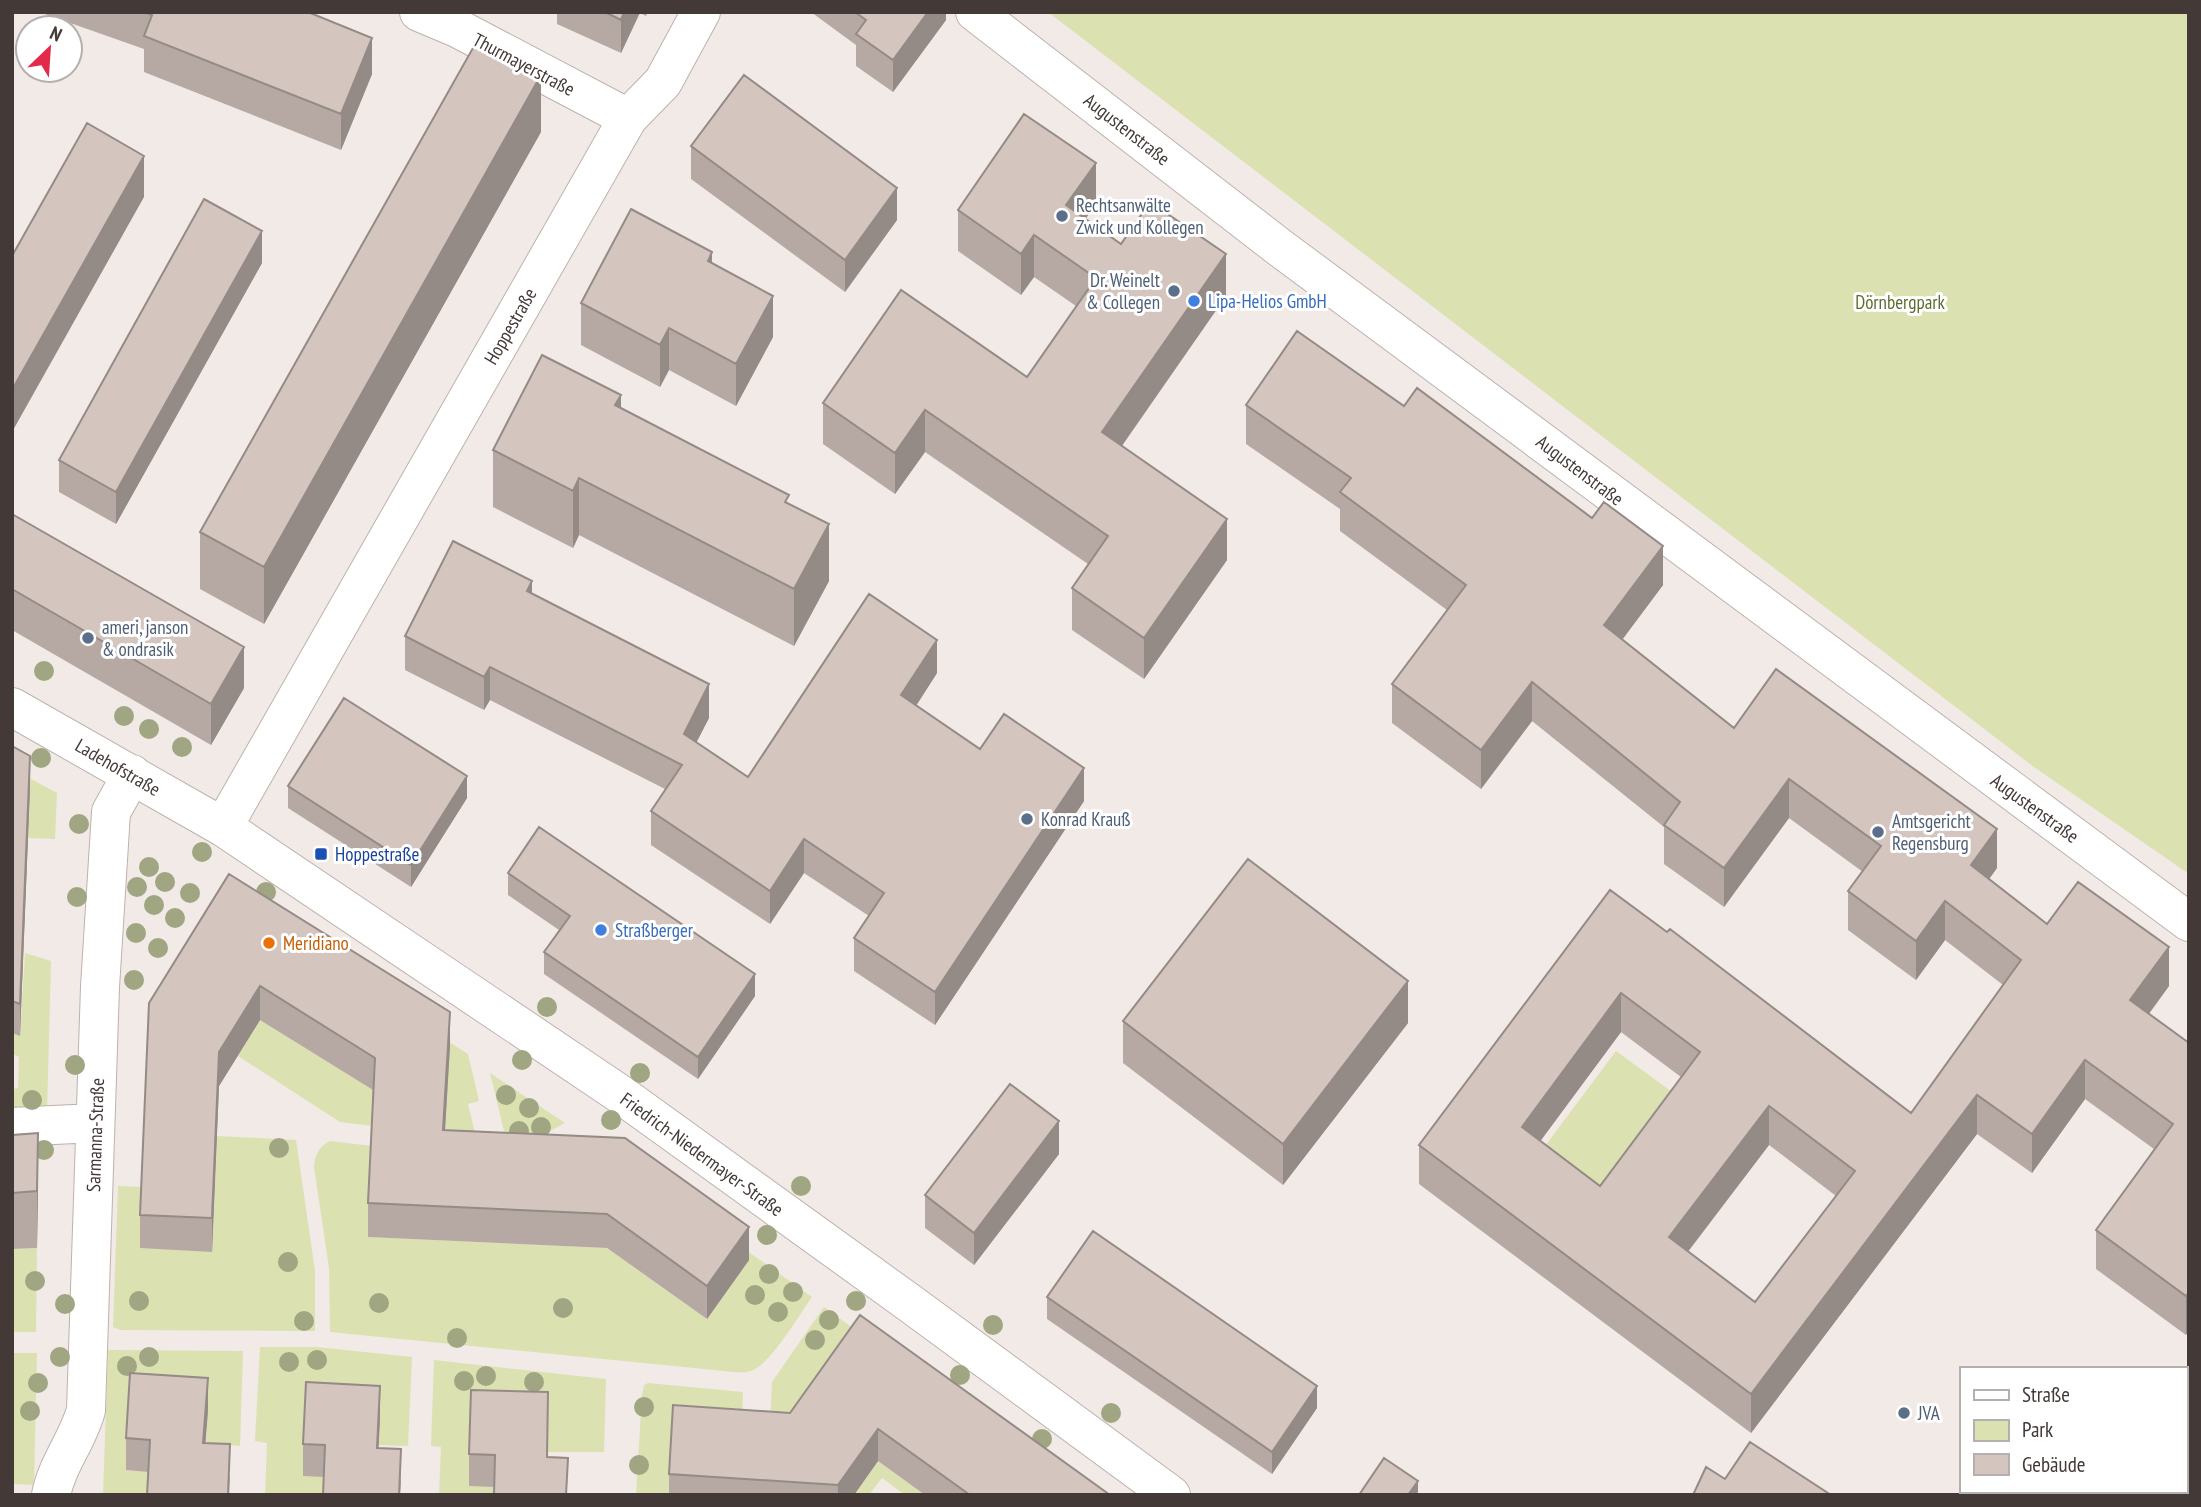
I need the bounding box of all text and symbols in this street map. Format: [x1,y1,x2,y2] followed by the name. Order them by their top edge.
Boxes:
[14,14,84,84] north arrow
[46,21,66,47] text: N
[469,27,579,101] street label: Thurmayerstraße
[1079,88,1175,170] street label: Augustenstraße
[1076,193,1204,239] place label: Rechtsanwälte Zwick und Kollegen
[1054,208,1070,224] marker: Rechtsanwälte Zwick und Kollegen
[1086,268,1161,314] place label: Dr. Weinelt & Collegen
[479,283,542,369] street label: Hoppestraße
[1166,283,1182,299] marker: Dr. Weinelt & Collegen
[1208,289,1327,313] place label: Lipa-Helios GmbH
[1855,290,1945,314] park label: Dörnbergpark
[1186,293,1202,309] marker: Lipa-Helios GmbH
[1532,429,1628,511] street label: Augustenstraße
[102,615,188,661] place label: ameri, janson & ondrasik
[80,630,96,646] marker: ameri, janson & ondrasik
[71,733,165,801] street label: Ladehofstraße
[1986,768,2084,848] street label: Augustenstraße
[1041,807,1131,831] place label: Konrad Krauß
[1892,809,1972,855] place label: Amtsgericht Regensburg
[1019,811,1035,827] marker: Konrad Krauß
[1870,824,1886,840] marker: Amtsgericht Regensburg
[335,842,419,866] place label: Hoppestraße
[313,846,329,862] marker: Hoppestraße
[615,918,694,942] place label: Straßberger
[593,922,609,938] marker: Straßberger
[283,931,349,955] place label: Meridiano
[261,935,277,951] marker: Meridiano
[81,1077,109,1192] street label: Sarmanna-Straße
[616,1087,788,1221] street label: Friedrich-Niedermayer-Straße
[1960,1367,2187,1493] legend
[2022,1381,2070,1408] text: Straße
[1917,1401,1940,1425] place label: JVA
[1896,1405,1912,1421] marker: JVA
[2022,1416,2053,1443] text: Park
[2022,1451,2085,1478] text: Gebäude

